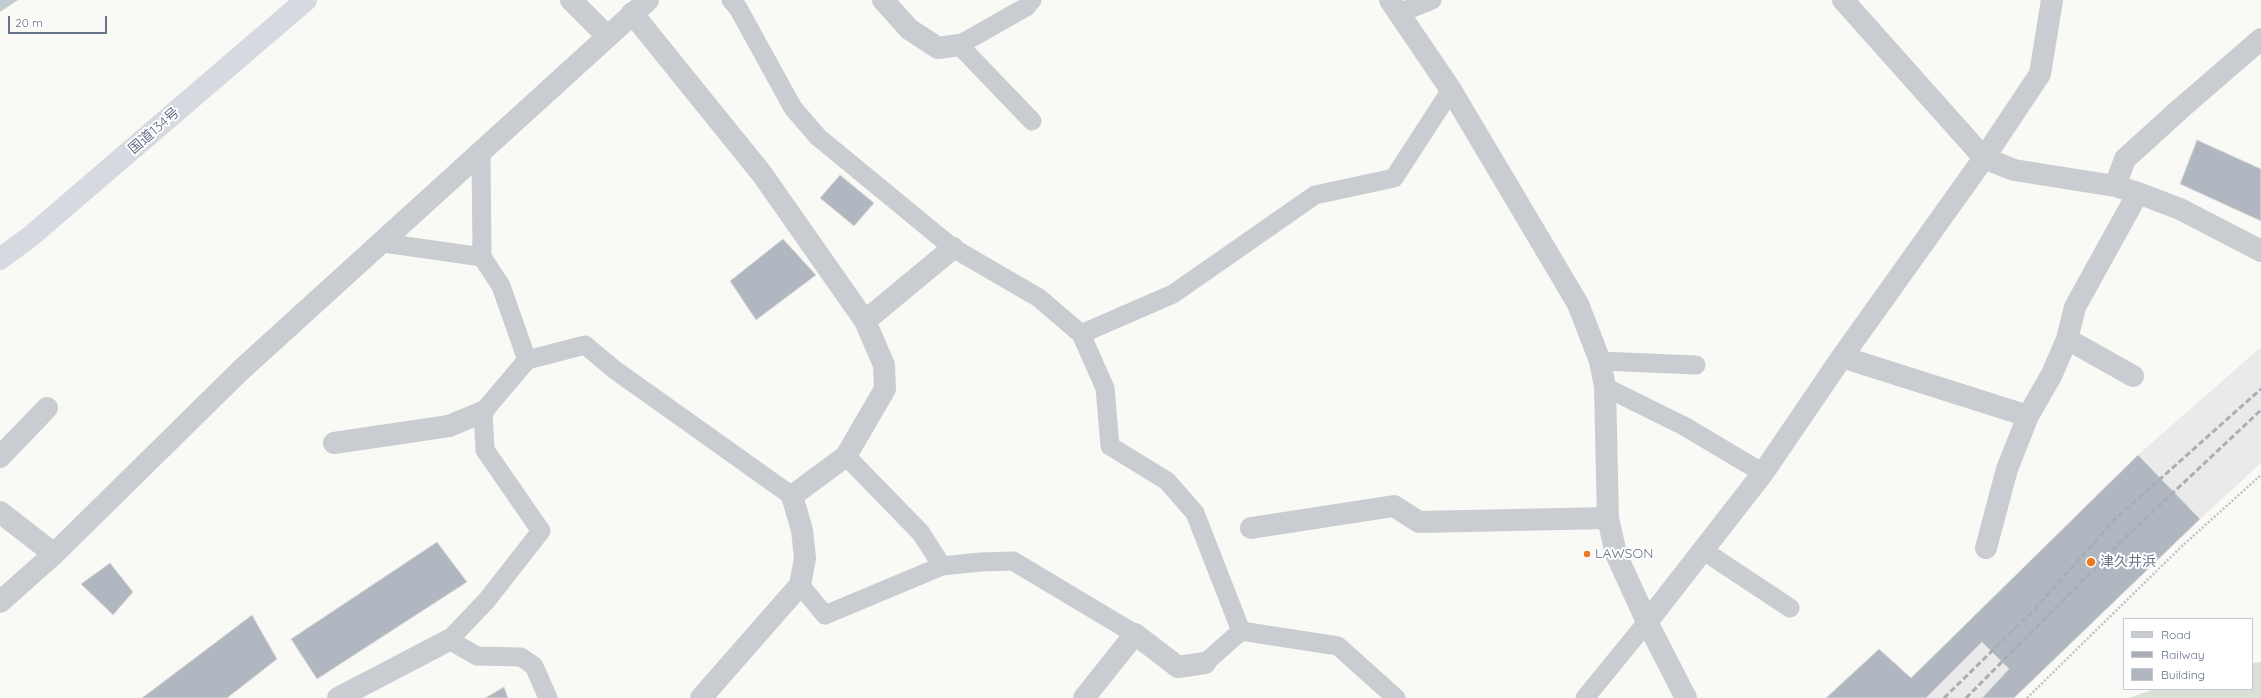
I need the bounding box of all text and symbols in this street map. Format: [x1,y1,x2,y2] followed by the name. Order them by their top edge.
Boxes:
[10,8,109,34] scale bar
[15,15,43,30] text: 20 m
[125,104,183,158] street label: 国道134号
[1595,546,1653,562] place label: LAWSON
[1582,549,1592,559] marker: LAWSON
[2100,554,2156,570] place label: 津久井浜
[2085,556,2097,568] marker: 津久井浜
[2123,618,2253,690] legend
[2161,627,2191,642] text: Road
[2161,647,2205,662] text: Railway
[2161,667,2205,682] text: Building

